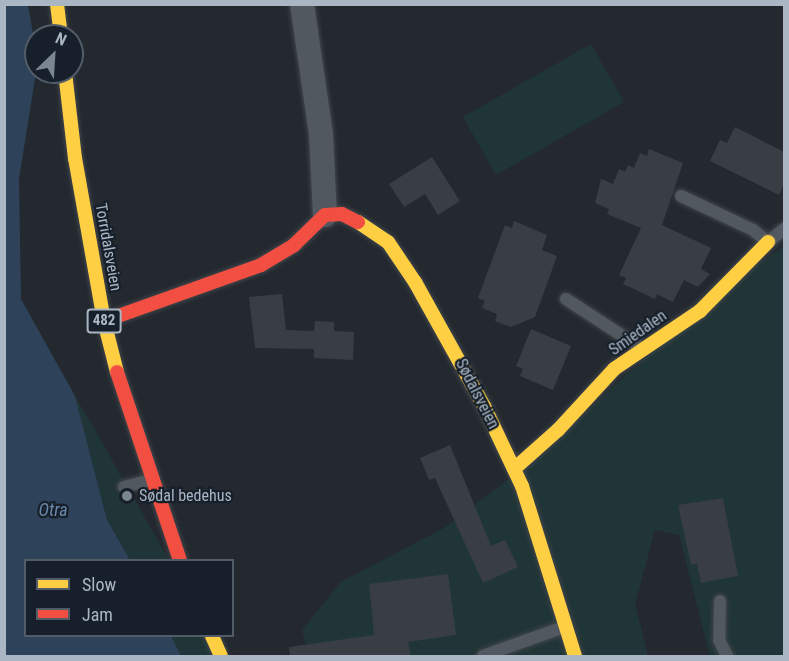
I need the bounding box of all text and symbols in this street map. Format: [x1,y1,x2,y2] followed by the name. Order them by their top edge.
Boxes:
[24,24,84,84] north arrow
[53,28,69,50] text: N
[91,202,125,292] street label: Torridalsveien
[605,306,671,360] street label: Smiedalen
[86,309,122,333] road number: 482
[451,356,503,432] street label: Sødalsveien
[139,486,232,506] place label: Sødal bedehus
[120,489,134,503] marker: Sødal bedehus
[39,499,67,521] water label: Otra
[24,559,234,637] legend
[82,574,116,595] text: Slow
[82,604,113,625] text: Jam

